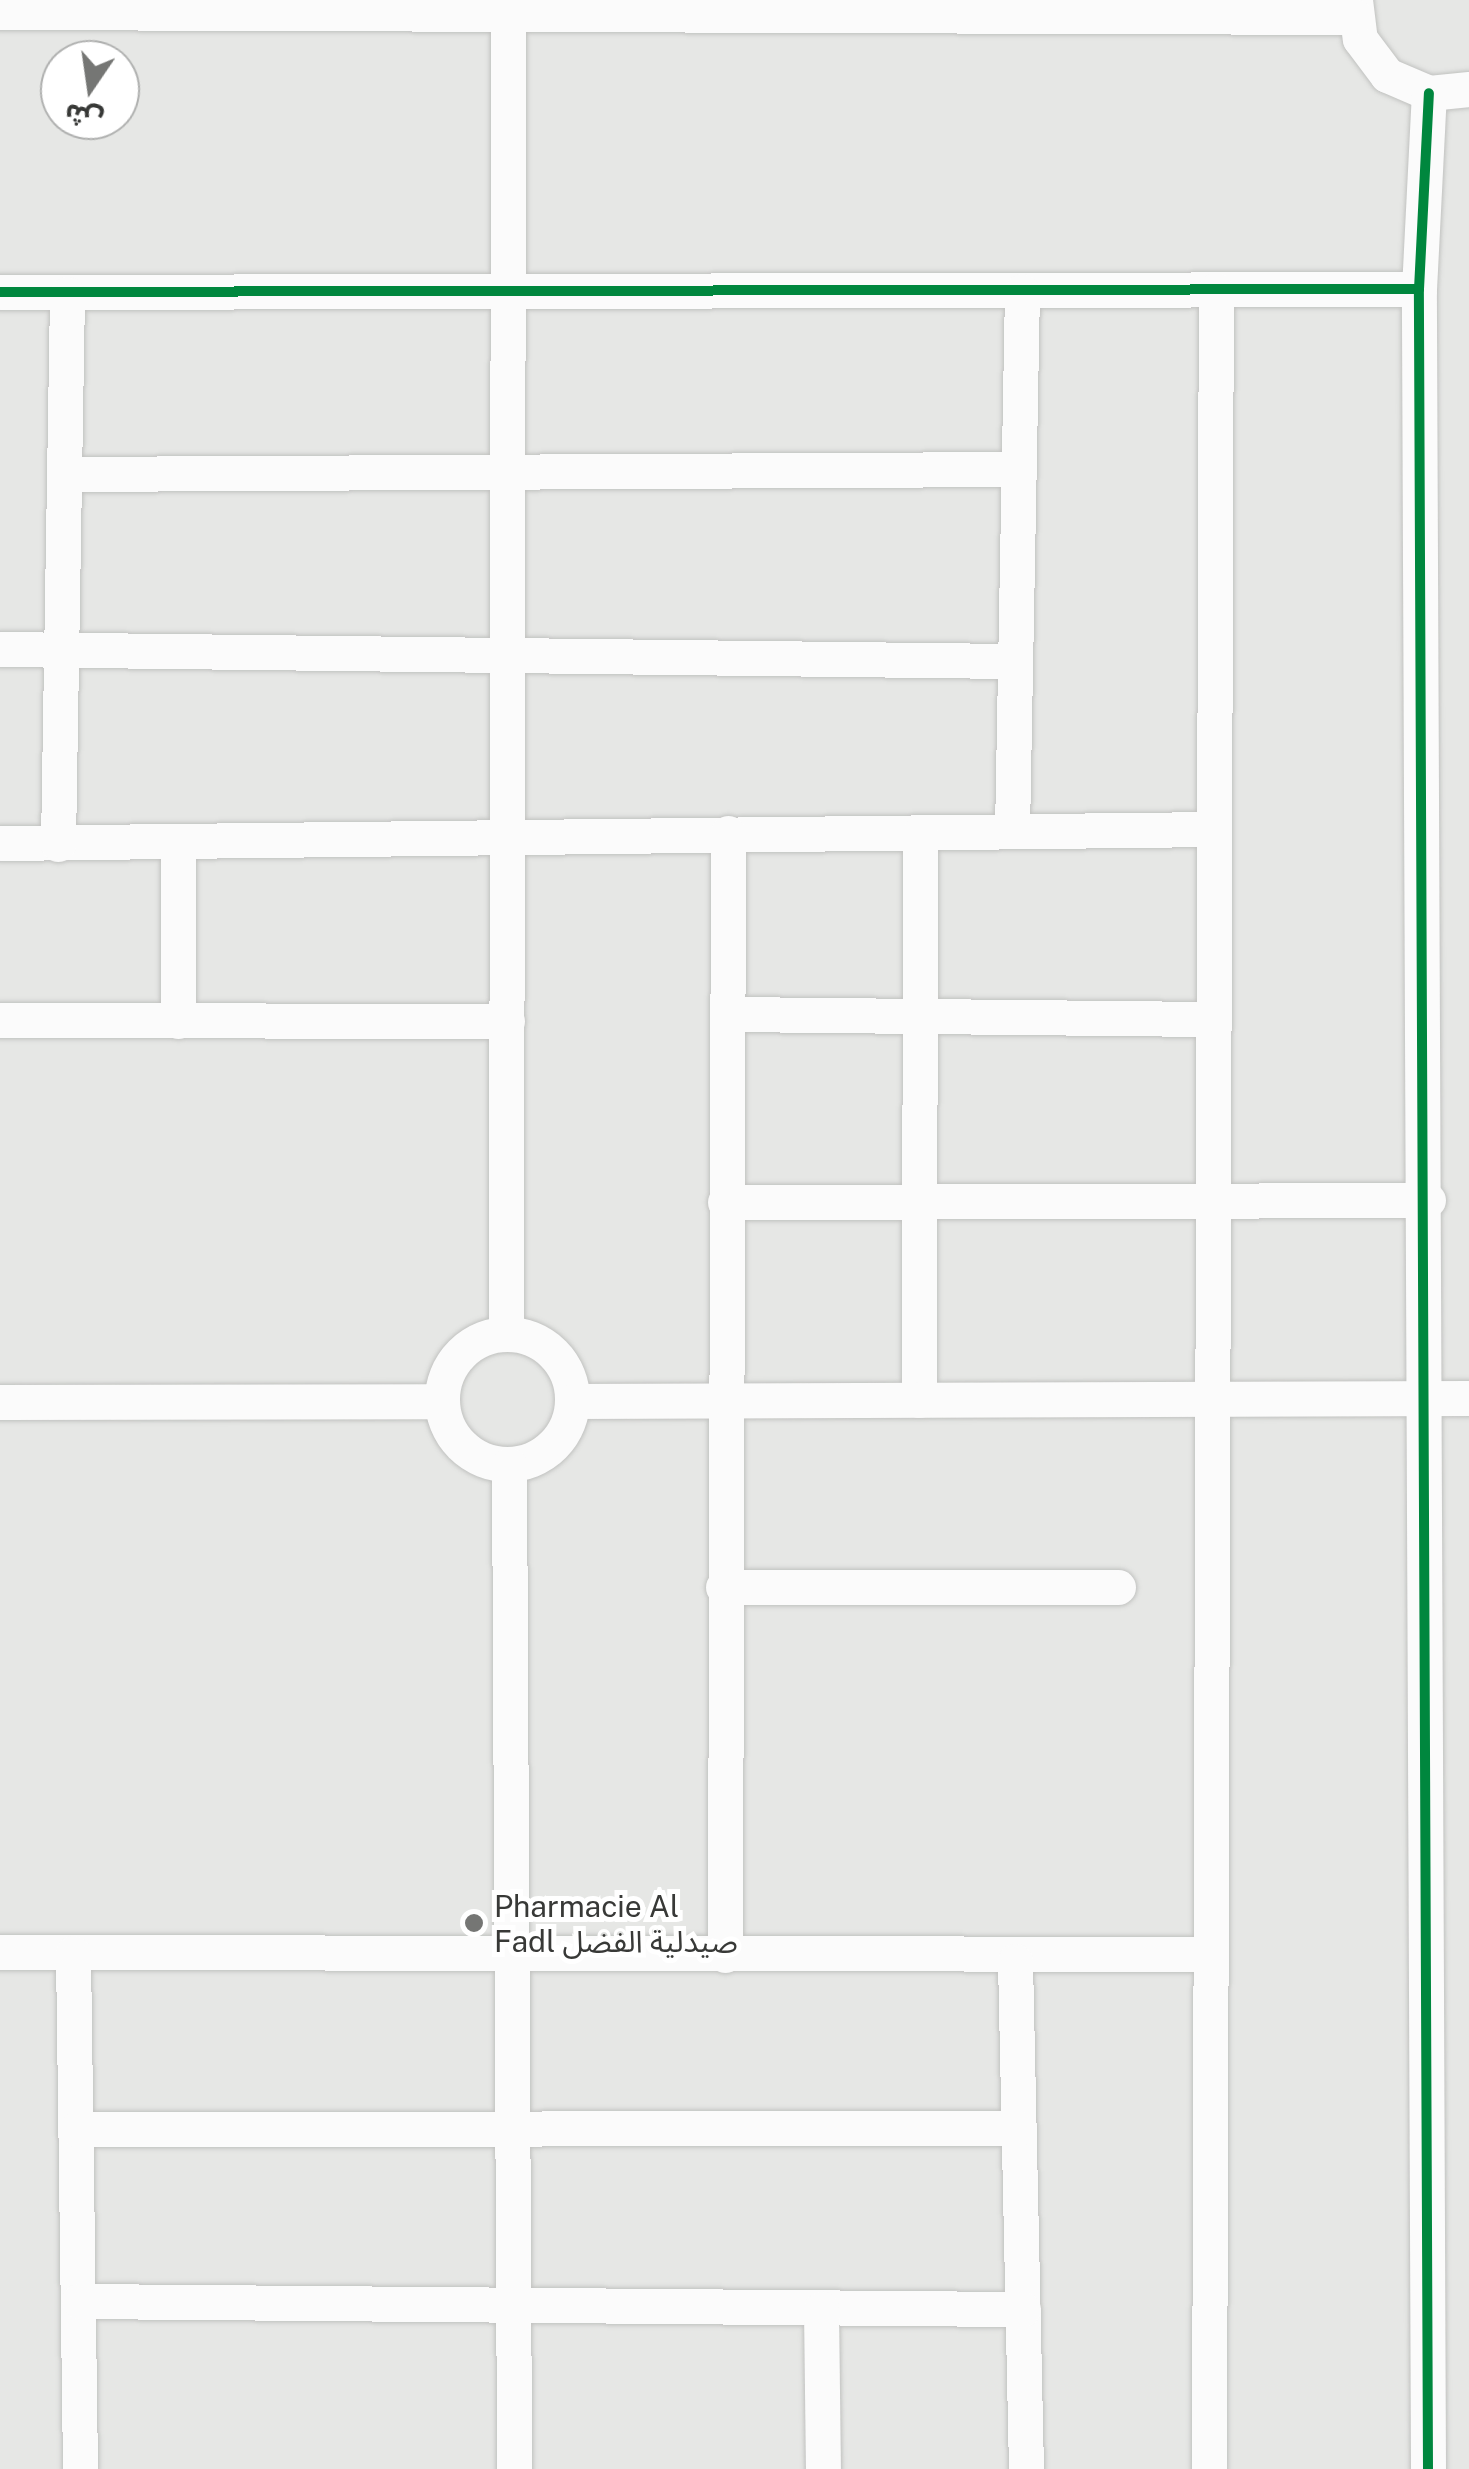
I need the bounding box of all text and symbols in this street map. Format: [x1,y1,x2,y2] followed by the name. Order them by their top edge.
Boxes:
[40,40,140,140] north arrow
[61,97,106,138] text: ش
[494,1888,738,1958] place label: Pharmacie Al Fadl صيدلية الفضل
[463,1912,485,1934] marker: Pharmacie Al Fadl صيدلية الفضل

